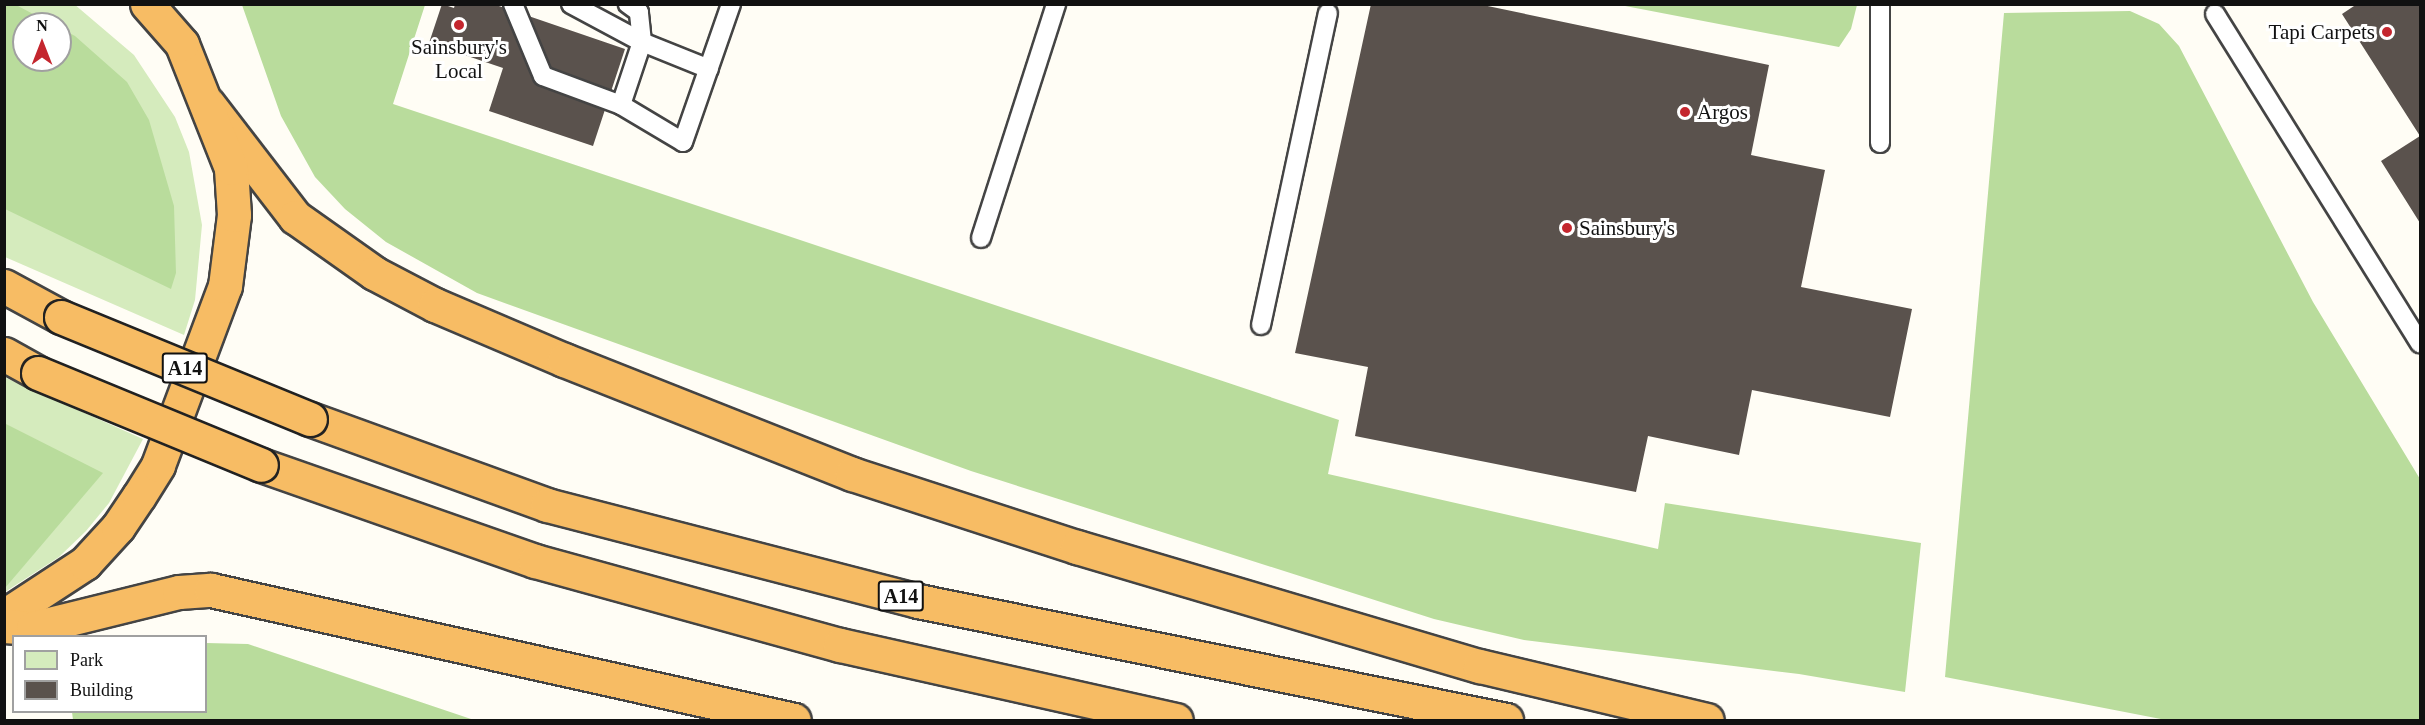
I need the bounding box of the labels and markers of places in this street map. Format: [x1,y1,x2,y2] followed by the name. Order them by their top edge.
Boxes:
[452,18,466,32] marker: Sainsbury's Local
[2269,19,2375,45] place label: Tapi Carpets
[2380,25,2394,39] marker: Tapi Carpets
[411,34,507,84] place label: Sainsbury's Local
[1697,99,1748,125] place label: Argos
[1678,105,1692,119] marker: Argos
[1579,215,1675,241] place label: Sainsbury's
[1560,221,1574,235] marker: Sainsbury's

